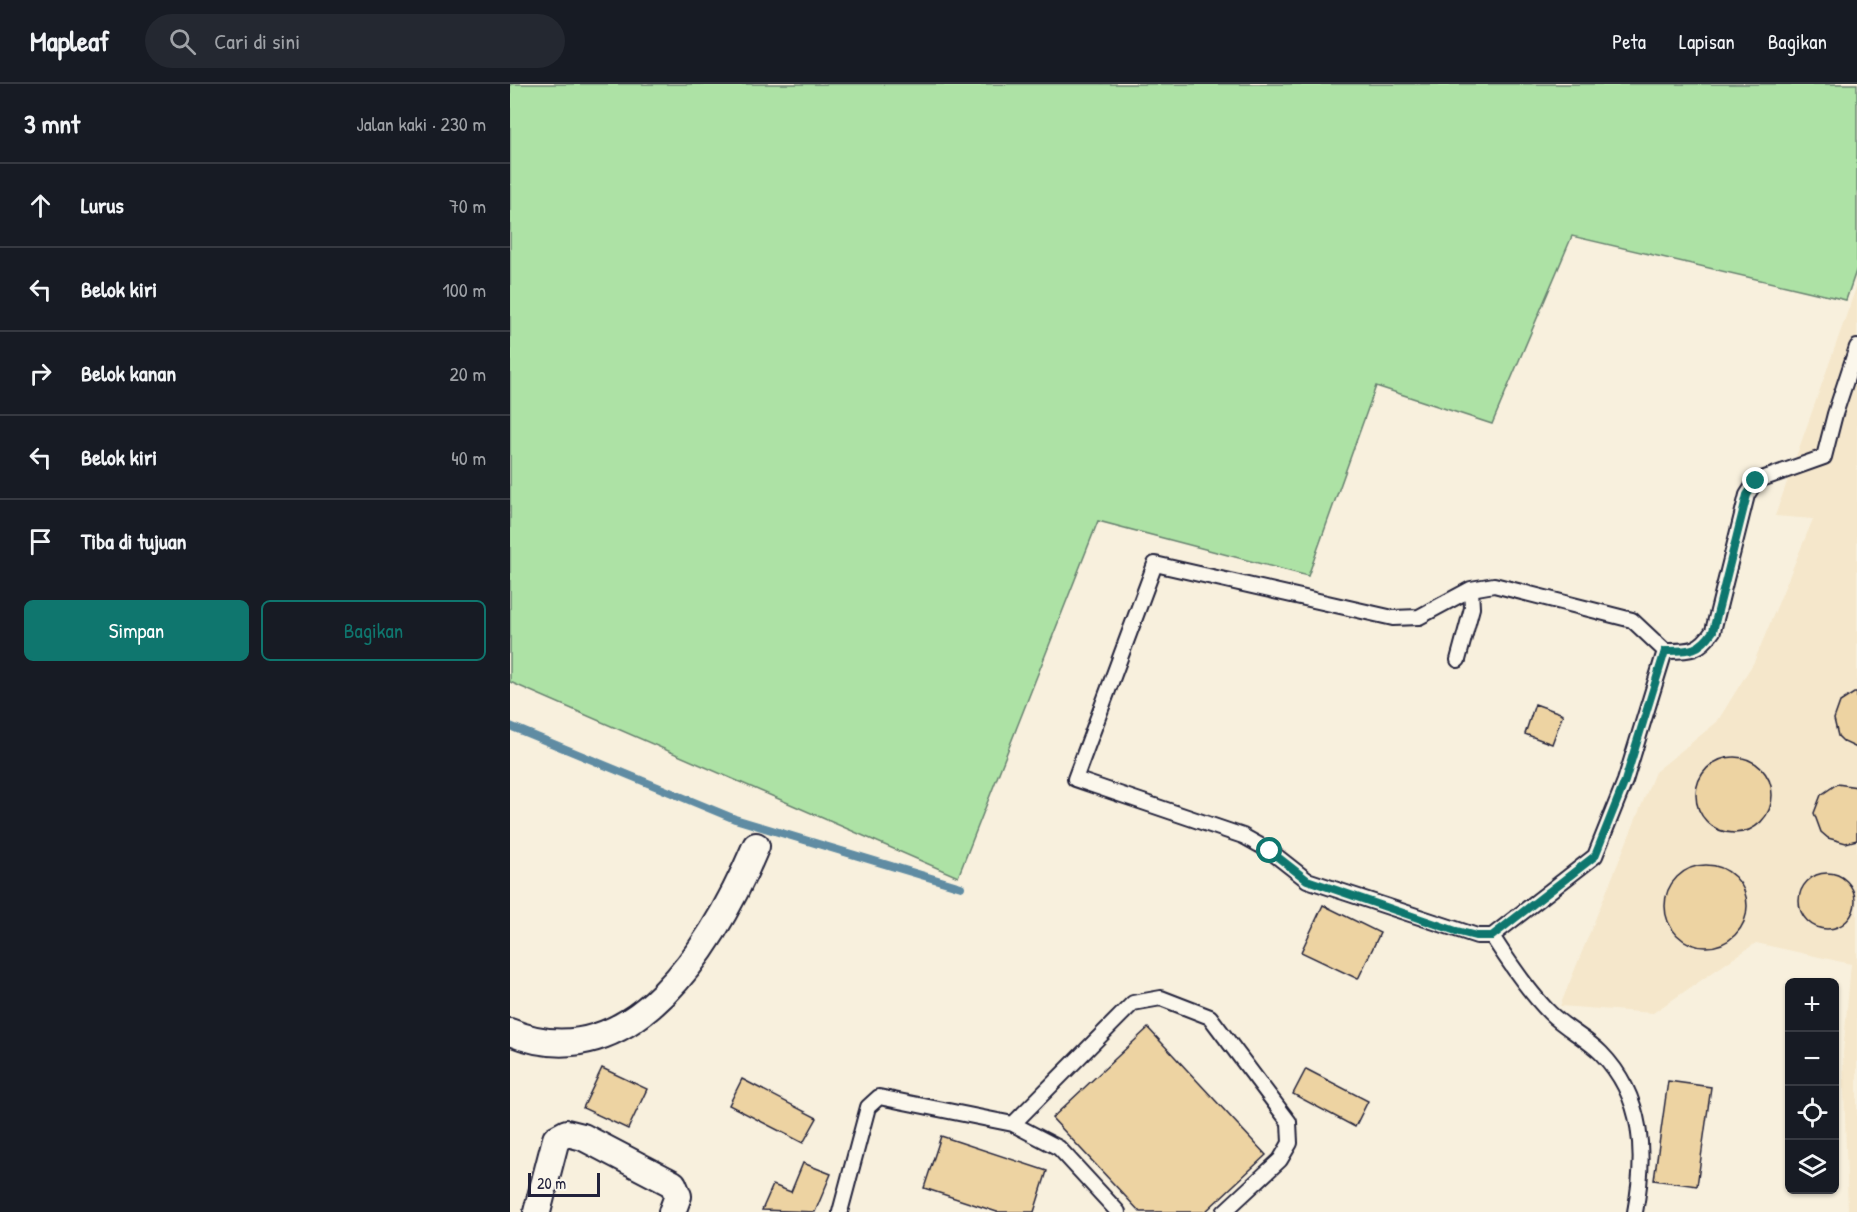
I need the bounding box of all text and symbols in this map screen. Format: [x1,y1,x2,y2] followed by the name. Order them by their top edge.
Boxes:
[145,14,565,68] search box
[30,22,109,60] text: Mapleaf
[166,25,199,58] icon: search
[214,26,300,56] text: Cari di sini
[1612,27,1646,56] text: Peta
[1679,27,1735,56] text: Lapisan
[1768,27,1827,56] text: Bagikan
[24,106,80,141] text: 3 mnt
[356,110,486,137] text: Jalan kaki · 230 m
[24,189,57,222] icon: ahead
[81,190,124,220] text: Lurus
[449,192,486,219] text: 70 m
[24,273,57,306] icon: left
[81,274,157,304] text: Belok kiri
[443,276,486,303] text: 100 m
[24,357,57,390] icon: right
[81,358,176,388] text: Belok kanan
[449,360,486,387] text: 20 m
[24,441,57,474] icon: left
[81,442,157,472] text: Belok kiri
[451,444,486,471] text: 40 m
[1742,467,1768,493] route end
[24,525,57,558] icon: arrive
[81,526,186,556] text: Tiba di tujuan
[24,600,249,661] button: Simpan
[261,600,486,661] button: Bagikan
[1256,837,1282,863] route start
[1785,978,1839,1194] map controls
[1785,978,1839,1032] button: +
[1785,1032,1839,1086] button: −
[1785,1086,1839,1140] button: locate
[1785,1140,1839,1194] button: layers
[528,1170,600,1198] scale bar
[537,1172,566,1194] text: 20 m

